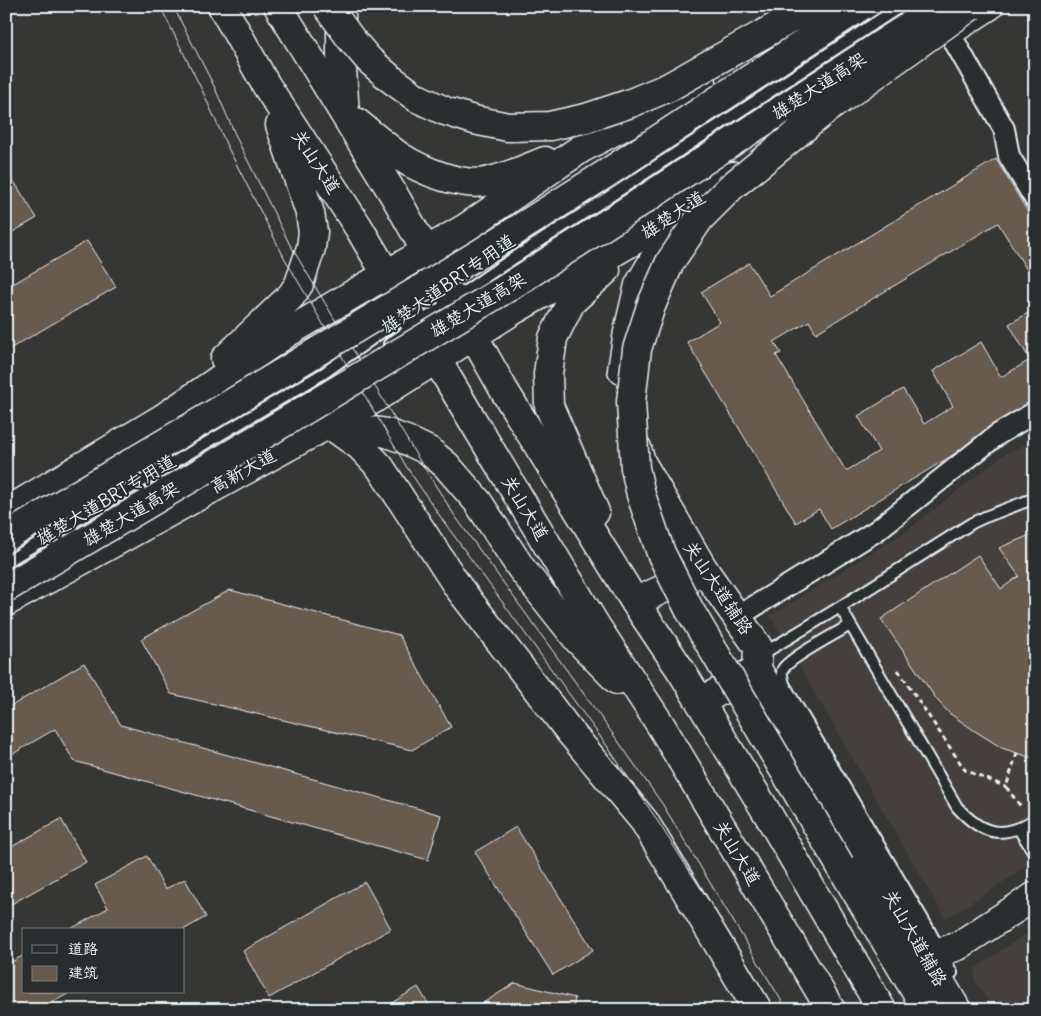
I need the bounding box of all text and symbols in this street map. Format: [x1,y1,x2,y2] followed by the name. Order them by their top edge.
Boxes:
[767,47,870,125] street label: 雄楚大道高架
[287,125,346,198] street label: 关山大道
[636,185,709,244] street label: 雄楚大道
[376,229,519,338] street label: 雄楚大道BRT专用道
[426,267,530,342] street label: 雄楚大道高架
[206,443,280,498] street label: 高新大道
[32,449,179,550] street label: 雄楚大道BRT专用道
[497,471,554,545] street label: 关山大道
[79,476,183,551] street label: 雄楚大道高架
[679,537,758,639] street label: 关山大道辅路
[709,816,766,890] street label: 关山大道
[878,885,952,990] street label: 关山大道辅路
[22,928,185,994] legend
[68,939,98,958] text: 道路
[68,963,98,982] text: 建筑

